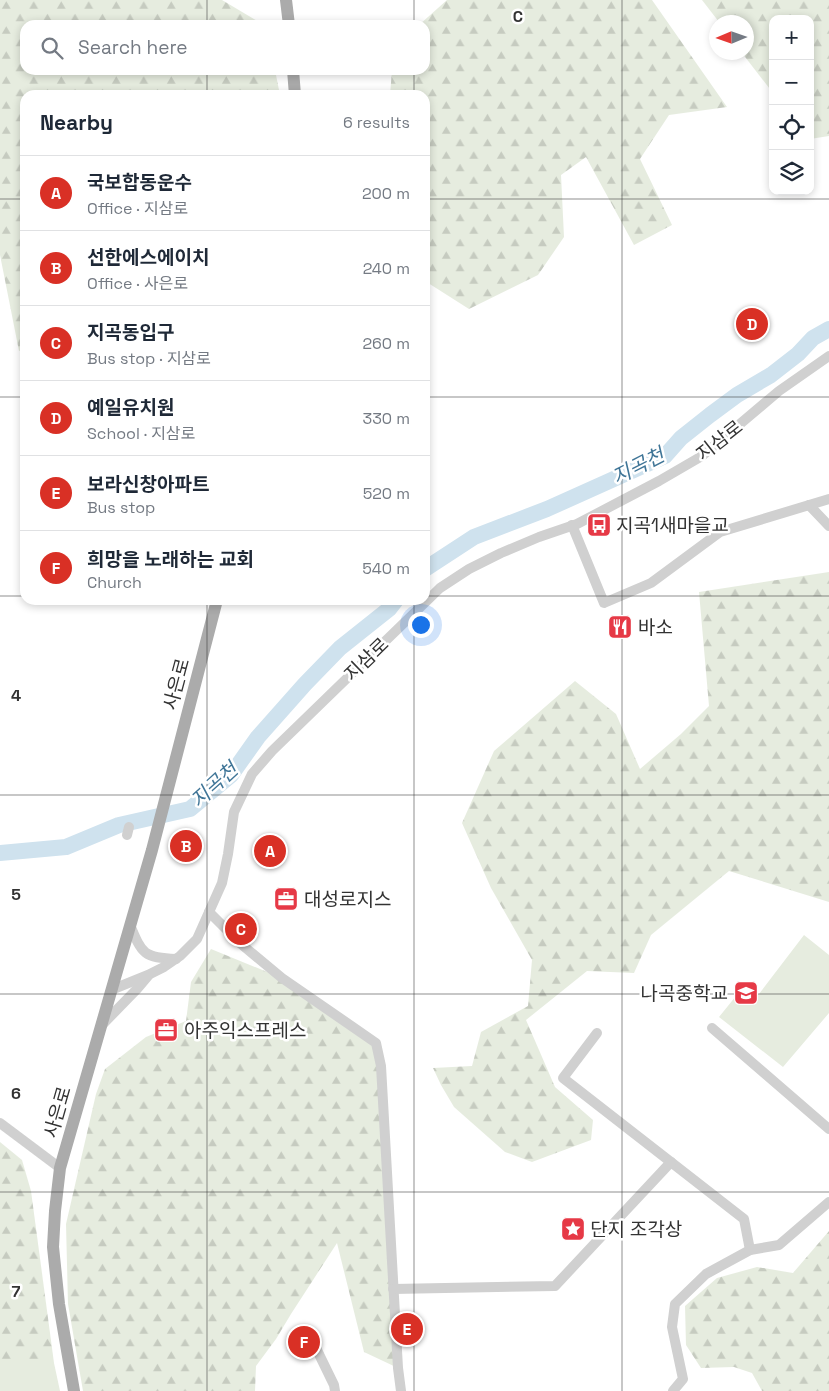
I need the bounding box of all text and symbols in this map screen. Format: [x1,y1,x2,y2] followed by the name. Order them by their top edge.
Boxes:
[513,6,523,27] text: C
[709,15,754,60] north arrow
[769,15,814,195] map controls
[769,15,814,60] button: +
[20,20,430,75] search box
[38,34,66,62] icon: search
[78,35,188,60] text: Search here
[769,60,814,105] button: −
[769,105,814,150] button: locate
[40,109,113,136] text: Nearby
[343,112,410,133] text: 6 results
[769,150,814,195] button: layers
[87,170,192,195] text: 국보합동운수
[51,183,61,204] text: A
[362,183,410,204] text: 200 m
[87,198,188,219] text: Office · 지삼로
[87,245,209,270] text: 선한에스에이치
[51,258,61,279] text: B
[363,258,410,279] text: 240 m
[87,273,188,294] text: Office · 사은로
[736,305,768,343] pin: D
[87,320,174,345] text: 지곡동입구
[51,333,61,354] text: C
[362,333,410,354] text: 260 m
[87,348,211,369] text: Bus stop · 지삼로
[87,395,174,420] text: 예일유치원
[51,408,61,429] text: D
[363,408,410,429] text: 330 m
[691,414,748,466] street label: 지삼로
[87,423,195,444] text: School · 지삼로
[608,441,671,490] water label: 지곡천
[87,472,209,497] text: 보라신창아파트
[52,483,60,504] text: E
[363,483,410,504] text: 520 m
[87,497,155,518] text: Bus stop
[586,512,612,538] bus stop icon: 지곡1새마을교
[616,513,729,538] place label: 지곡1새마을교
[87,547,254,572] text: 희망을 노래하는 교회
[52,558,60,579] text: F
[362,558,410,579] text: 540 m
[87,572,142,593] text: Church
[408,612,434,638] your location
[607,614,633,640] restaurant icon: 바소
[638,615,673,640] place label: 바소
[339,632,394,687] street label: 지삼로
[158,656,195,713] street label: 사은로
[11,685,21,706] text: 4
[185,755,245,813] water label: 지곡천
[170,827,202,865] pin: B
[254,832,286,870] pin: A
[11,884,21,905] text: 5
[273,886,299,912] office icon: 대성로지스
[304,887,391,912] place label: 대성로지스
[225,910,257,948] pin: C
[733,980,759,1006] school or university icon: 나곡중학교
[641,981,728,1006] place label: 나곡중학교
[153,1017,179,1043] office icon: 아주익스프레스
[184,1018,306,1043] place label: 아주익스프레스
[11,1083,21,1104] text: 6
[38,1083,77,1141] street label: 사은로
[560,1216,586,1242] place icon: 단지 조각상
[590,1217,682,1242] place label: 단지 조각상
[12,1281,21,1302] text: 7
[391,1310,423,1348] pin: E
[288,1323,320,1361] pin: F

